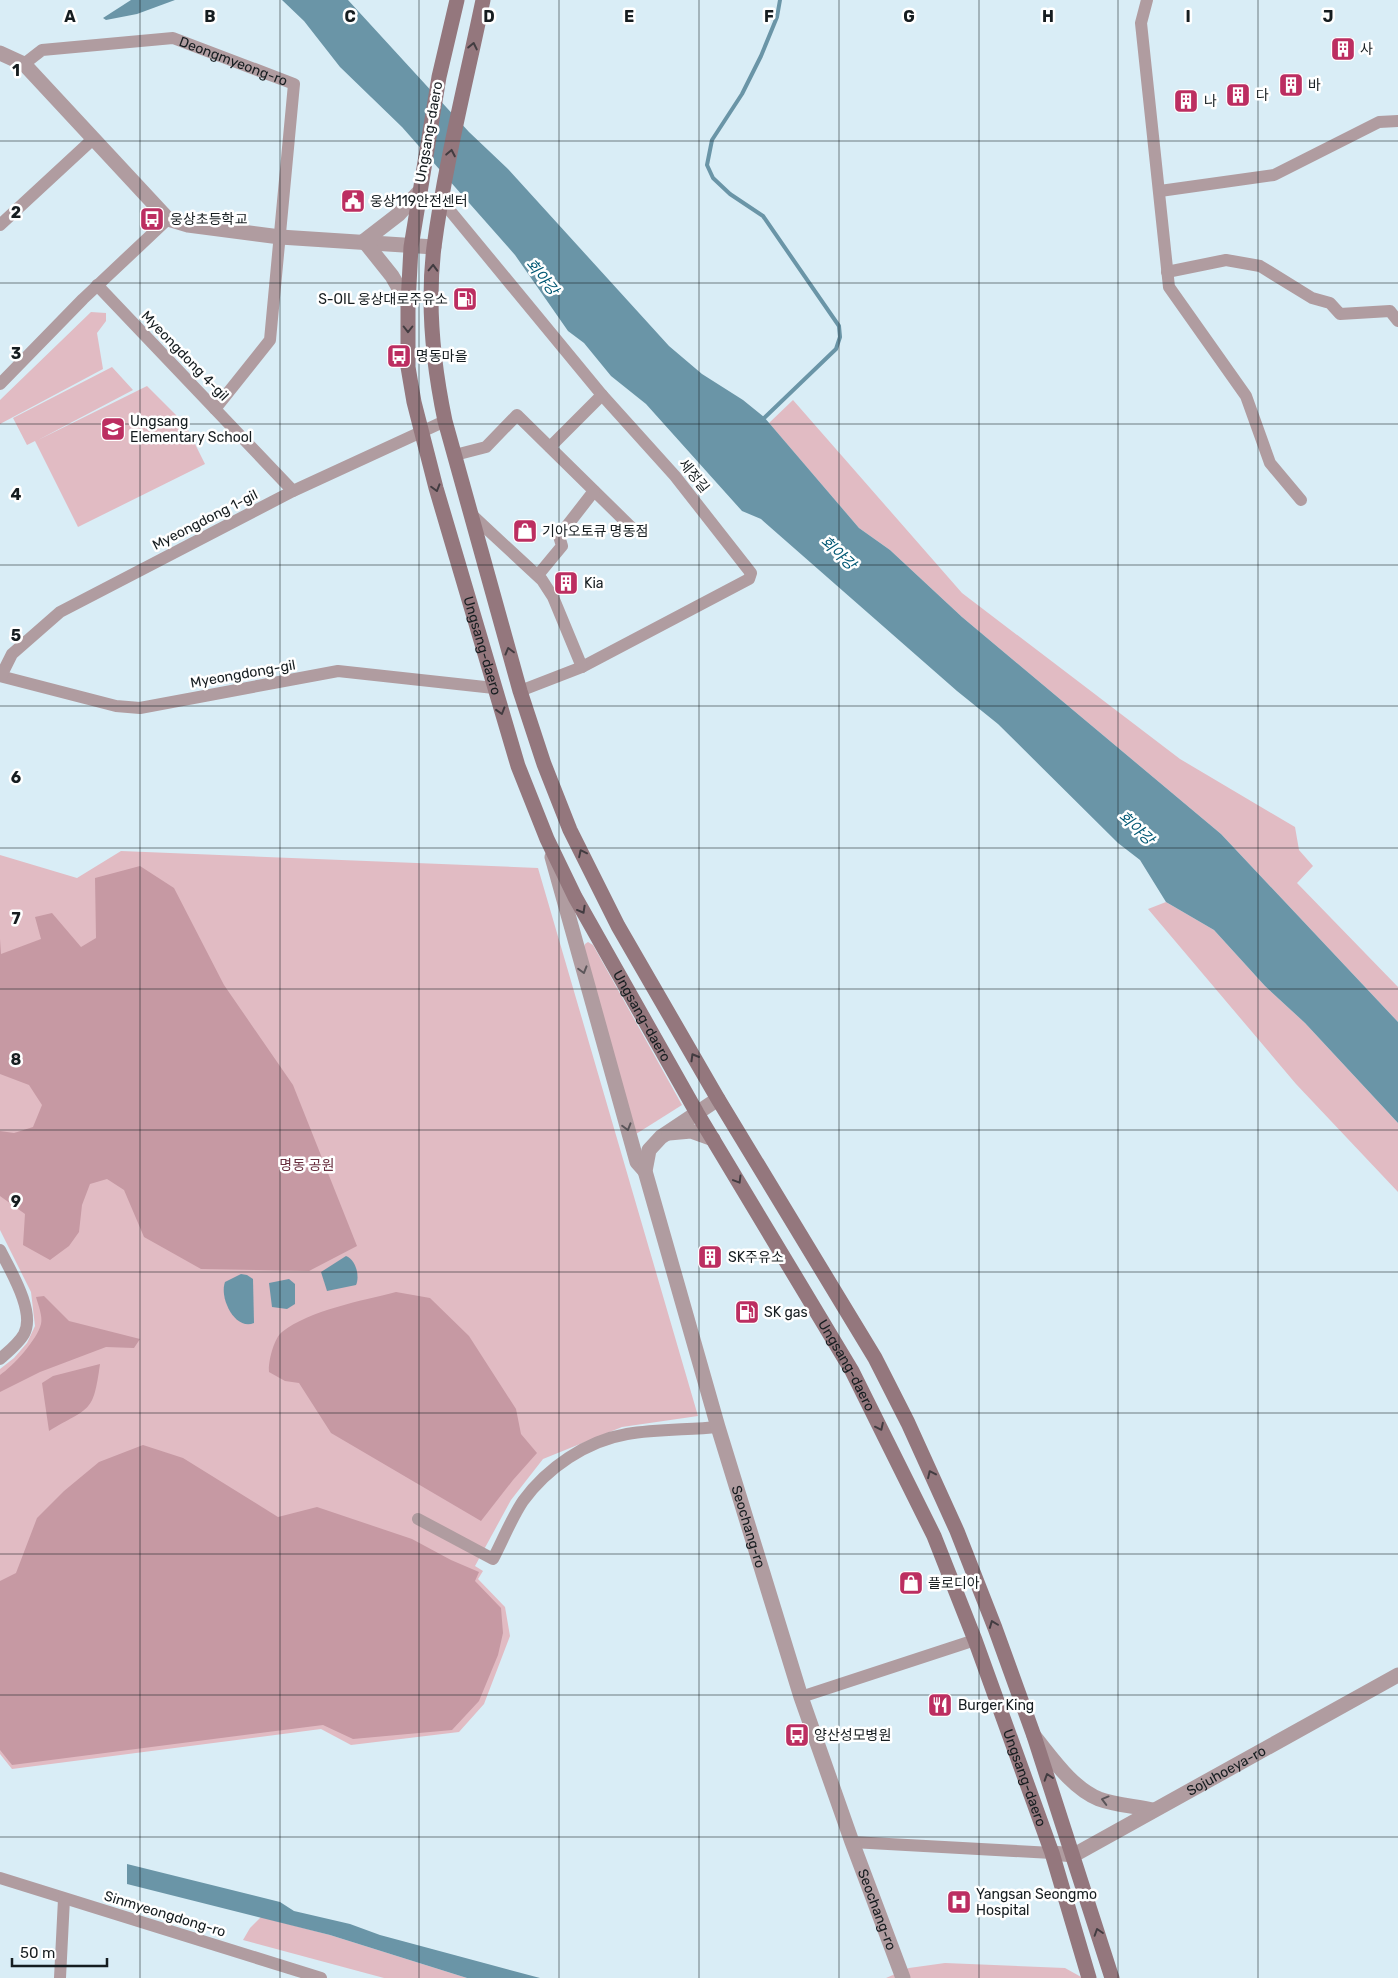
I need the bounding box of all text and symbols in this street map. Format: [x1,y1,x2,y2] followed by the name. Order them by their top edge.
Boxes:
[64,7,76,26] text: A
[204,7,216,26] text: B
[344,7,356,26] text: C
[483,7,495,26] text: D
[624,7,634,26] text: E
[764,7,774,26] text: F
[903,7,915,26] text: G
[1042,7,1054,26] text: H
[1185,7,1191,26] text: I
[1323,7,1333,26] text: J
[177,33,290,89] street label: Deongmyeong-ro
[1330,36,1356,62] building icon: 사
[1360,41,1373,58] place label: 사
[467,42,478,51] one-way arrow
[12,61,20,80] text: 1
[1278,72,1304,98] building icon: 바
[1308,77,1321,94] place label: 바
[412,80,446,184] street label: Ungsang-daero
[1225,82,1251,108] building icon: 다
[1256,87,1269,104] place label: 다
[1173,88,1199,114] building icon: 나
[1204,93,1217,110] place label: 나
[446,149,456,158] one-way arrow
[340,188,366,214] public building icon: 웅상119안전센터
[370,193,468,210] place label: 웅상119안전센터
[11,203,21,222] text: 2
[139,206,165,232] bus stop icon: 웅상초등학교
[170,211,247,228] place label: 웅상초등학교
[522,255,563,300] water label: 회야강
[428,264,439,272] one-way arrow
[452,286,478,312] fuel station icon: S-OIL 웅상대로주유소
[318,291,448,308] place label: S-OIL 웅상대로주유소
[138,307,232,405] street label: Myeongdong 4-gil
[403,325,413,333] one-way arrow
[386,343,412,369] bus stop icon: 명동마을
[11,344,21,363] text: 3
[416,348,468,365] place label: 명동마을
[130,413,252,446] place label: Ungsang Elementary School
[100,416,126,442] school or university icon: Ungsang Elementary School
[675,456,713,496] street label: 세정길
[431,483,441,491] one-way arrow
[11,485,22,504] text: 4
[150,486,260,554] street label: Myeongdong 1-gil
[512,518,538,544] shop icon: 기아오토큐 명동점
[542,523,648,540] place label: 기아오토큐 명동점
[817,532,861,575] water label: 회야강
[553,570,579,596] building icon: Kia
[584,575,604,592] place label: Kia
[460,594,505,697] street label: Ungsang-daero
[11,626,21,645] text: 5
[505,647,515,656] one-way arrow
[189,656,297,692] street label: Myeongdong-gil
[496,706,506,715] one-way arrow
[11,768,21,787] text: 6
[1115,807,1159,850] water label: 회야강
[578,849,588,858] one-way arrow
[576,904,586,913] one-way arrow
[11,909,21,928] text: 7
[577,966,587,974] one-way arrow
[610,967,675,1065] street label: Ungsang-daero
[11,1050,22,1069] text: 8
[690,1053,700,1062] one-way arrow
[622,1122,632,1130] one-way arrow
[280,1157,334,1174] park label: 명동 공원
[732,1175,741,1184] one-way arrow
[11,1192,21,1211] text: 9
[697,1244,723,1270] building icon: SK주유소
[728,1249,784,1266] place label: SK주유소
[734,1299,760,1325] fuel station icon: SK gas
[764,1304,808,1321] place label: SK gas
[814,1316,879,1414] street label: Ungsang-daero
[874,1422,884,1431] one-way arrow
[927,1470,937,1479] one-way arrow
[728,1483,769,1570] street label: Seochang-ro
[898,1570,924,1596] shop icon: 플로디아
[928,1575,980,1592] place label: 플로디아
[989,1620,999,1629] one-way arrow
[927,1692,953,1718] restaurant icon: Burger King
[958,1697,1034,1714] place label: Burger King
[784,1722,810,1748] bus stop icon: 양산성모병원
[814,1727,891,1744] place label: 양산성모병원
[999,1727,1050,1829] street label: Ungsang-daero
[1183,1742,1269,1799] street label: Sojuhoeya-ro
[1044,1773,1054,1782] one-way arrow
[1100,1795,1109,1806] one-way arrow
[854,1866,900,1952] street label: Seochang-ro
[976,1886,1097,1919] place label: Yangsan Seongmo Hospital
[102,1887,228,1941] street label: Sinmyeongdong-ro
[946,1889,972,1915] hospital icon: Yangsan Seongmo Hospital
[1093,1928,1103,1936] one-way arrow
[12,1936,108,1968] scale bar
[20,1944,55,1962] text: 50 m

